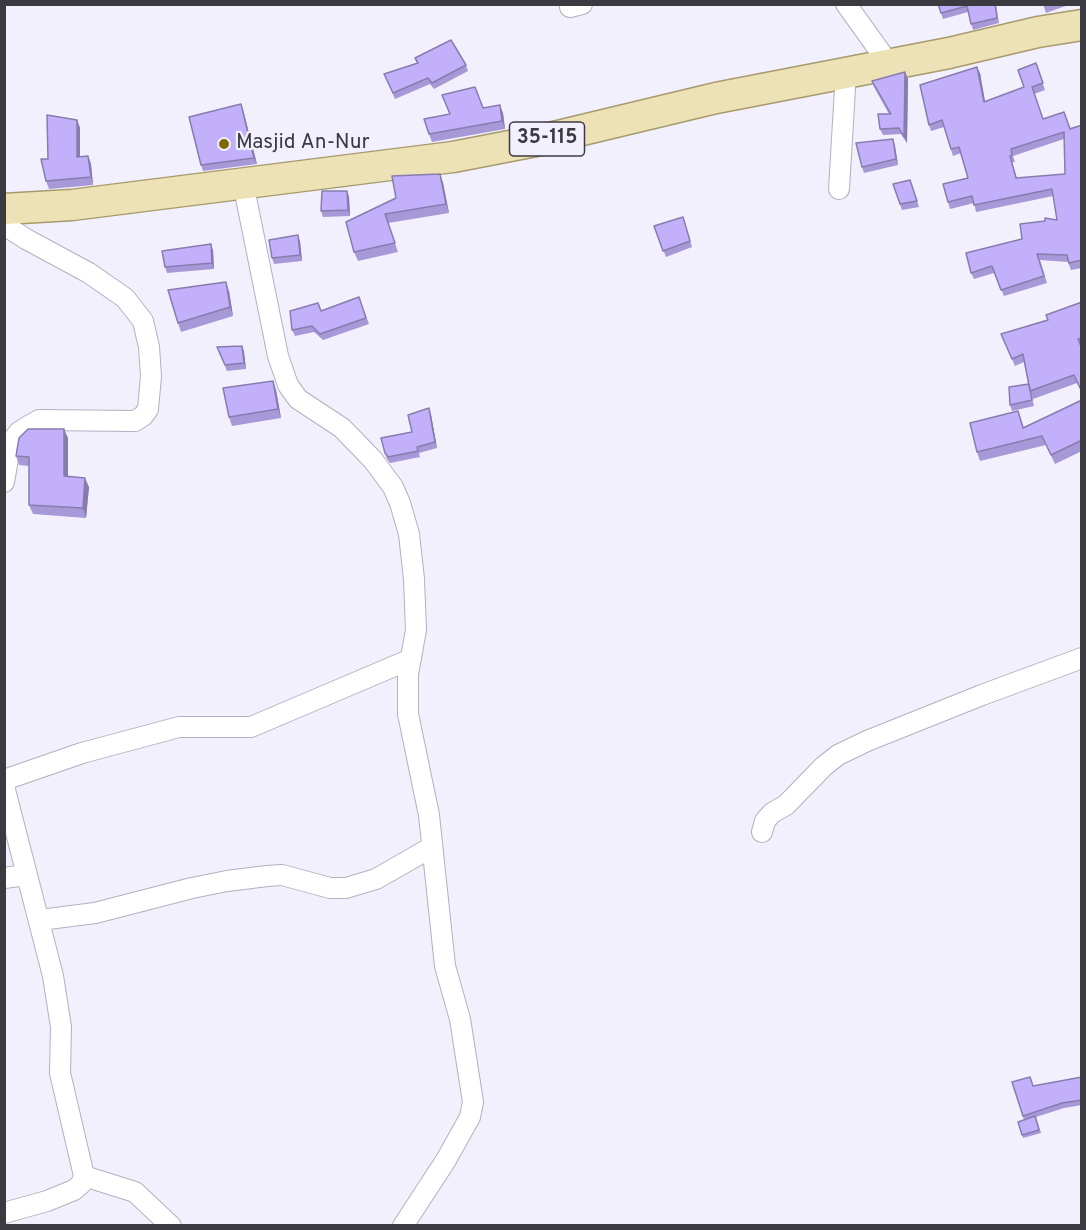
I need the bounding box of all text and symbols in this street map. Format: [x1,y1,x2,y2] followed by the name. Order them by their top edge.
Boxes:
[510,122,584,156] road number: 35-115
[236,131,370,157] place label: Masjid An-Nur
[217,137,231,151] marker: Masjid An-Nur

